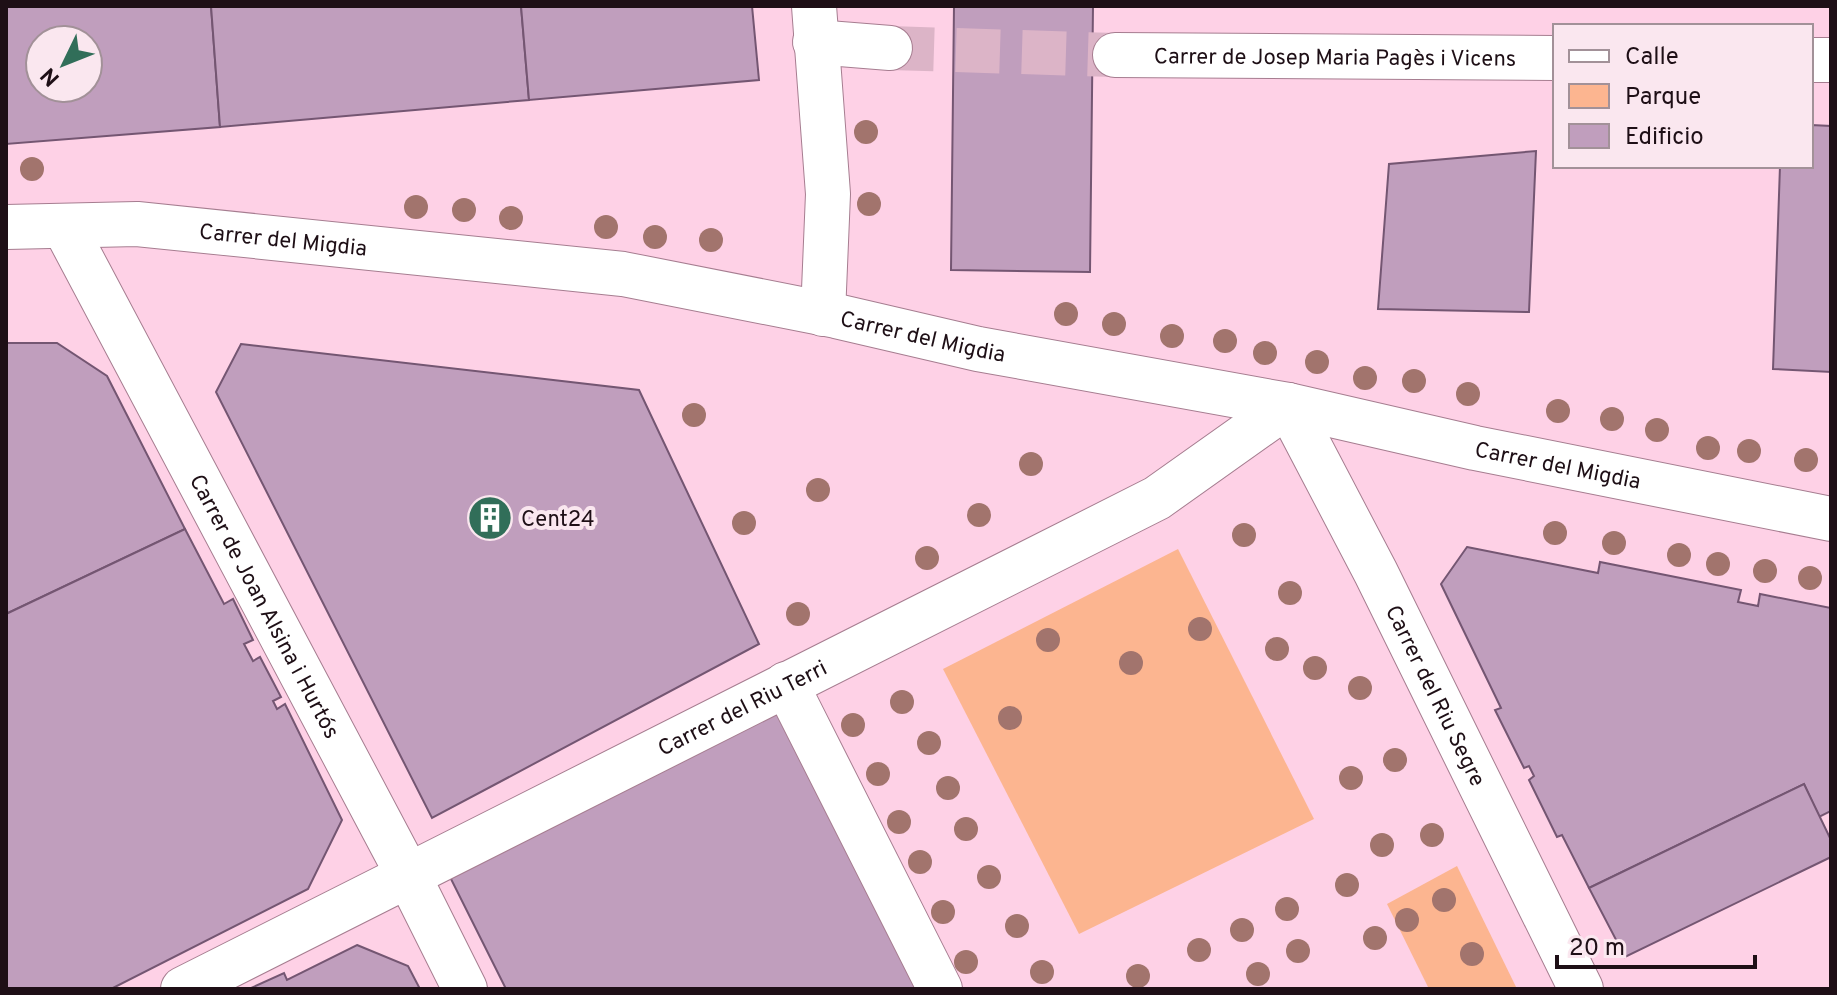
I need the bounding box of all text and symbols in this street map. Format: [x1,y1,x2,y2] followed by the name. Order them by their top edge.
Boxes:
[24,24,104,104] north arrow
[1553,24,1813,168] legend
[1625,43,1679,73] text: Calle
[1154,44,1516,74] street label: Carrer de Josep Maria Pagès i Vicens
[36,61,66,91] text: N
[1625,83,1701,113] text: Parque
[1625,123,1704,153] text: Edificio
[198,219,368,264] street label: Carrer del Migdia
[837,306,1007,370] street label: Carrer del Migdia
[1472,437,1643,497] street label: Carrer del Migdia
[182,470,344,744] street label: Carrer de Joan Alsina i Hurtós
[466,494,514,542] building icon: Cent24
[521,507,595,534] place label: Cent24
[1378,601,1490,792] street label: Carrer del Riu Segre
[654,656,832,763] street label: Carrer del Riu Terri
[1557,919,1755,969] scale bar
[1569,934,1625,964] text: 20 m

